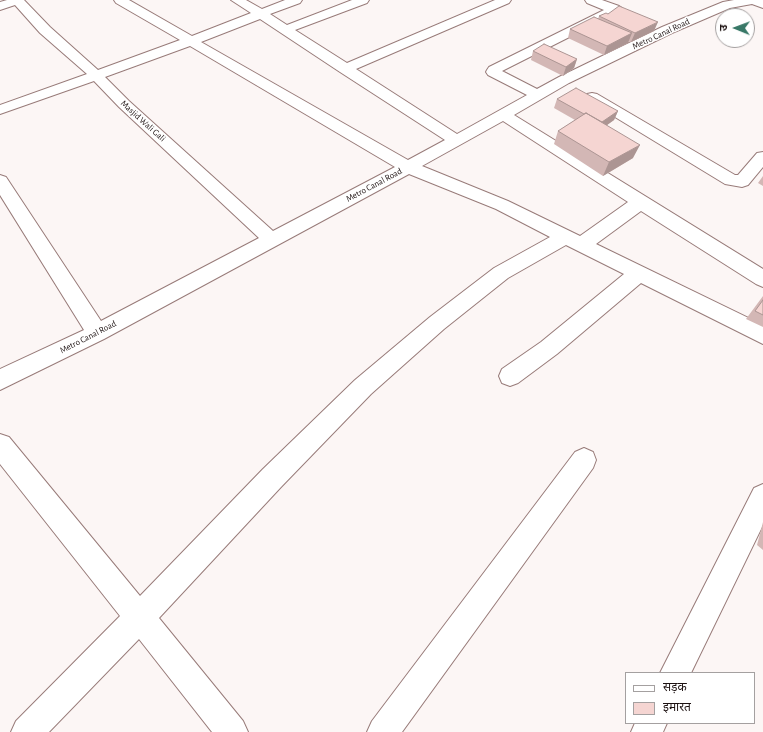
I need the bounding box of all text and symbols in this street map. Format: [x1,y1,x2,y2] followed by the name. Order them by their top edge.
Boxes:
[715,8,755,48] north arrow
[631,16,691,52] street label: Metro Canal Road
[718,24,729,31] text: उ
[118,98,168,144] street label: Masjid Wali Gali
[344,166,404,204] street label: Metro Canal Road
[58,318,118,356] street label: Metro Canal Road
[625,672,755,724] legend
[663,681,687,693] text: सड़क
[663,701,691,713] text: इमारत

